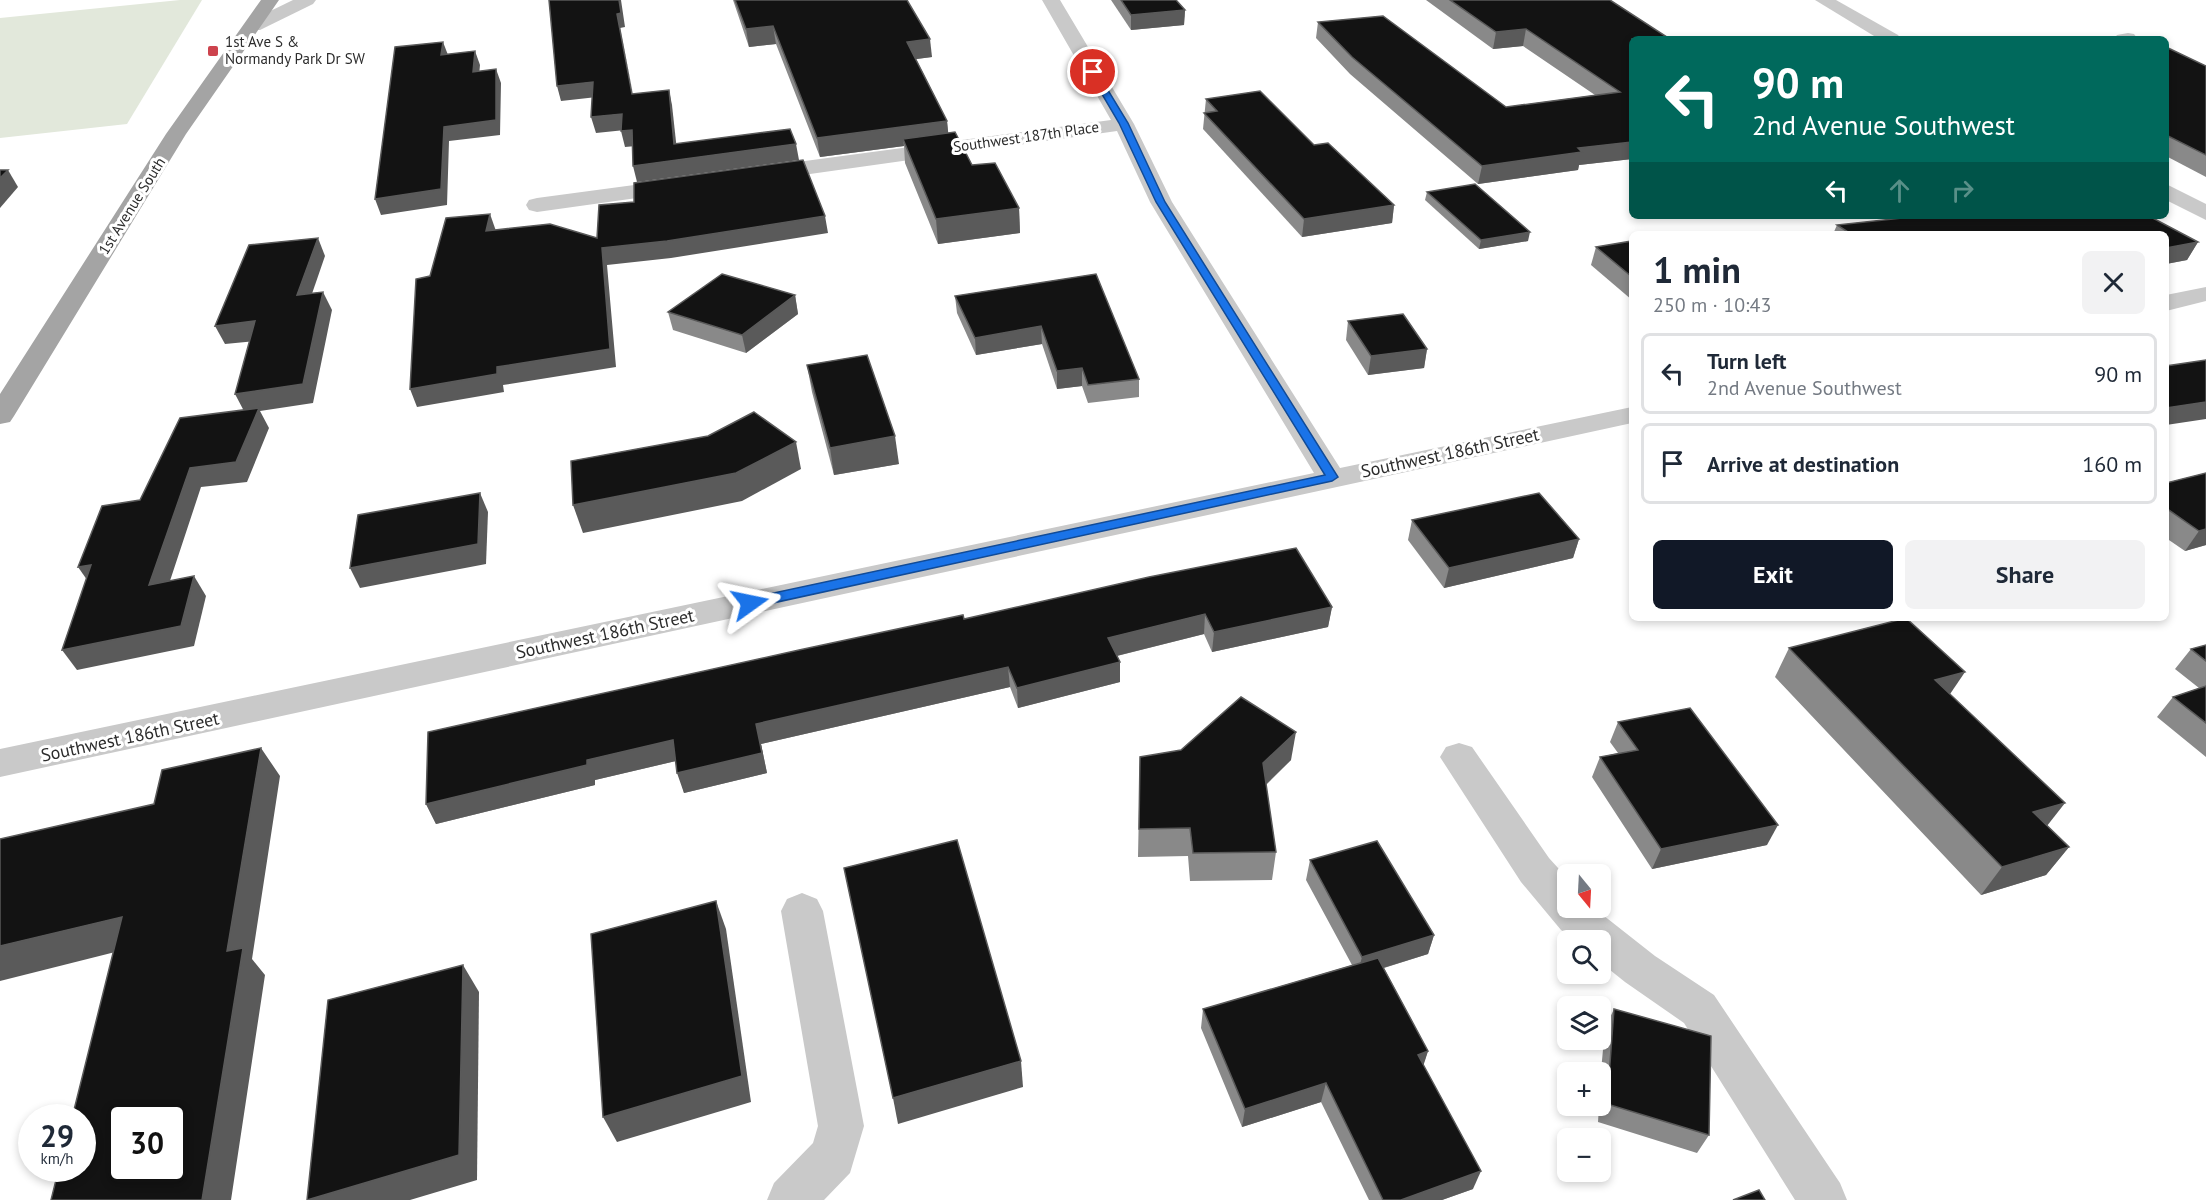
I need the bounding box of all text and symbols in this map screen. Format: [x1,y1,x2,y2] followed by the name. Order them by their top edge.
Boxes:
[225,32,366,68] place label: 1st Ave S & Normandy Park Dr SW
[206,44,220,58] marker: 1st Ave S & Normandy Park Dr SW
[1067,46,1118,97] pin
[1076,55,1109,88] icon: arrive
[1752,55,1844,110] text: 90 m
[1653,60,1731,138] icon: left
[1752,108,2015,142] text: 2nd Avenue Southwest
[952,117,1100,156] street label: Southwest 187th Place
[94,153,169,258] street label: 1st Avenue South
[1820,174,1853,207] icon: left
[1883,174,1916,207] icon: ahead
[1946,174,1979,207] icon: right
[1653,246,1741,293] text: 1 min
[2082,251,2145,314] button: close
[1653,292,1771,318] text: 250 m · 10:43
[1707,347,1787,375] text: Turn left
[1656,357,1689,390] icon: left
[2094,360,2142,388] text: 90 m
[1707,375,1902,401] text: 2nd Avenue Southwest
[1359,422,1541,483] street label: Southwest 186th Street
[1656,447,1689,480] icon: arrive
[1707,450,1899,478] text: Arrive at destination
[2082,450,2142,478] text: 160 m
[1653,540,1893,609] button: Exit
[1905,540,2145,609] button: Share
[718,571,782,635] position arrow
[514,603,696,664] street label: Southwest 186th Street
[39,706,221,767] street label: Southwest 186th Street
[1557,864,1611,918] north arrow
[1557,864,1611,1182] map controls
[1557,930,1611,984] button: search
[1557,996,1611,1050] button: layers
[1557,1062,1611,1116] button: +
[108,1104,186,1182] speed limit sign: 30
[40,1116,74,1155] text: 29
[1557,1128,1611,1182] button: −
[41,1149,73,1168] text: km/h

